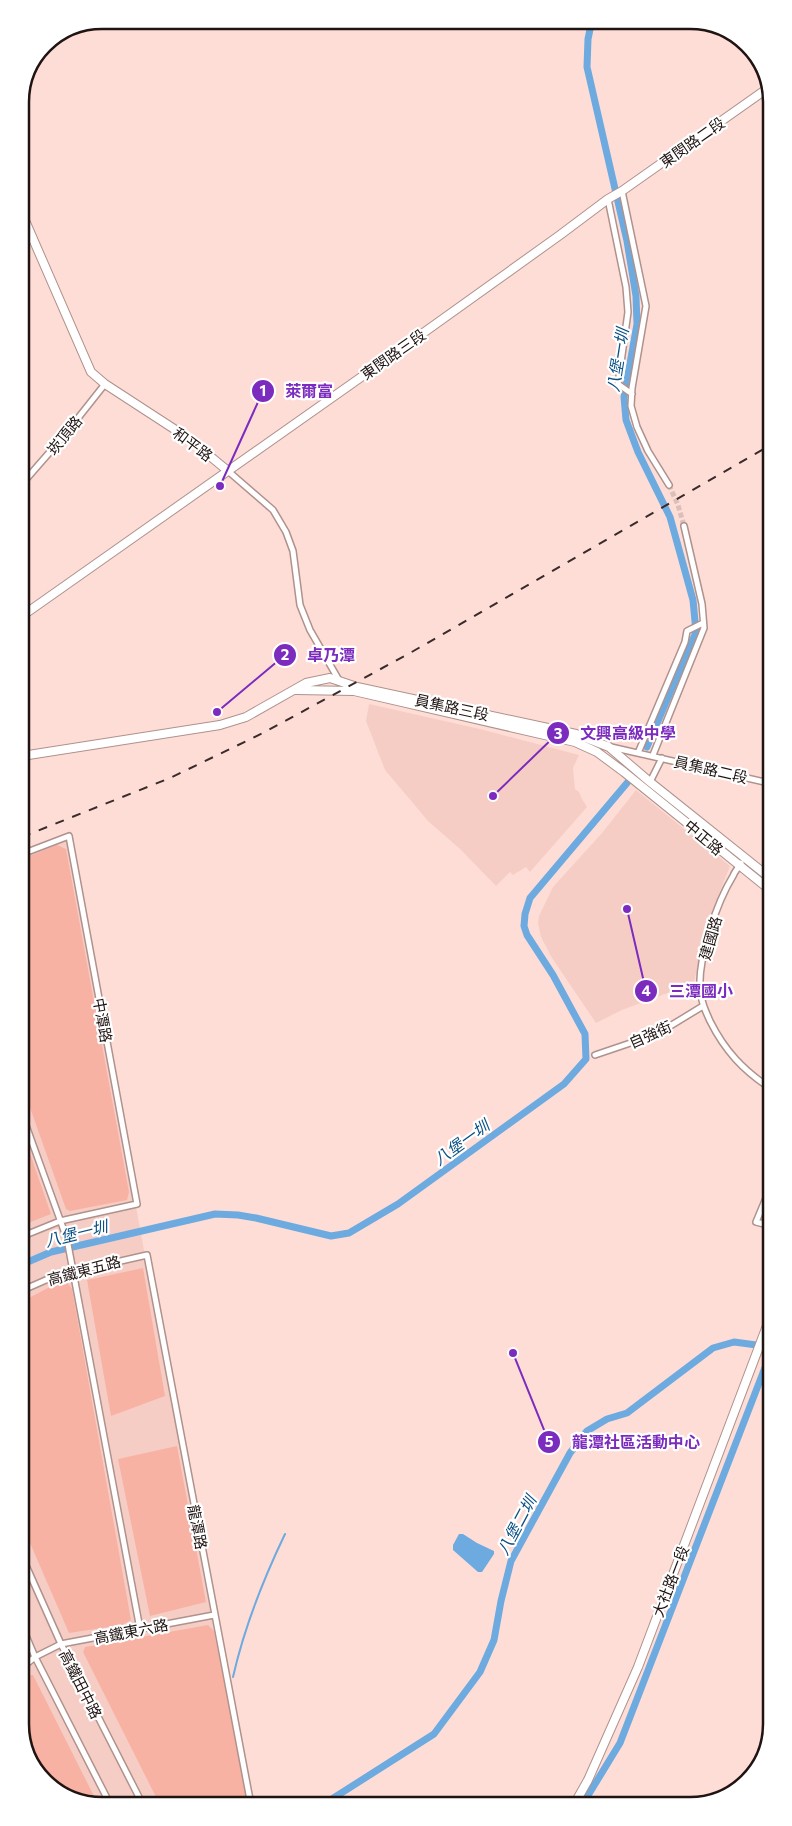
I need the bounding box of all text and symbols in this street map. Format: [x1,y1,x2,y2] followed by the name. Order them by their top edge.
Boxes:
[656,113,728,171] street label: 東閔路二段
[357,325,429,383] street label: 東閔路三段
[603,325,632,393] water label: 八堡一圳
[250,376,343,407] callout: 萊爾富
[260,381,266,399] text: 1
[285,381,333,400] text: 萊爾富
[43,412,85,458] street label: 崁頂路
[170,423,216,465] street label: 和平路
[272,640,365,671] callout: 卓乃潭
[281,645,289,663] text: 2
[307,645,355,664] text: 卓乃潭
[413,690,491,724] street label: 員集路三段
[545,718,686,749] callout: 文興高級中學
[580,723,676,742] text: 文興高級中學
[554,724,563,742] text: 3
[672,752,750,786] street label: 員集路二段
[681,816,727,858] street label: 中正路
[695,914,725,962] street label: 建國路
[634,976,743,1007] callout: 三潭國小
[641,981,651,999] text: 4
[669,981,733,1000] text: 三潭國小
[90,996,116,1044] street label: 中潭路
[626,1017,674,1051] street label: 自強街
[430,1114,494,1168] water label: 八堡一圳
[43,1216,111,1250] water label: 八堡一圳
[45,1252,123,1288] street label: 高鐵東五路
[537,1427,710,1458] callout: 龍潭社區活動中心
[545,1432,554,1450] text: 5
[572,1432,700,1451] text: 龍潭社區活動中心
[493,1491,540,1558] water label: 八堡二圳
[185,1503,211,1551] street label: 龍潭路
[648,1543,692,1619] street label: 大社路一段
[92,1615,170,1647] street label: 高鐵東六路
[56,1646,106,1722] street label: 高鐵田中路

